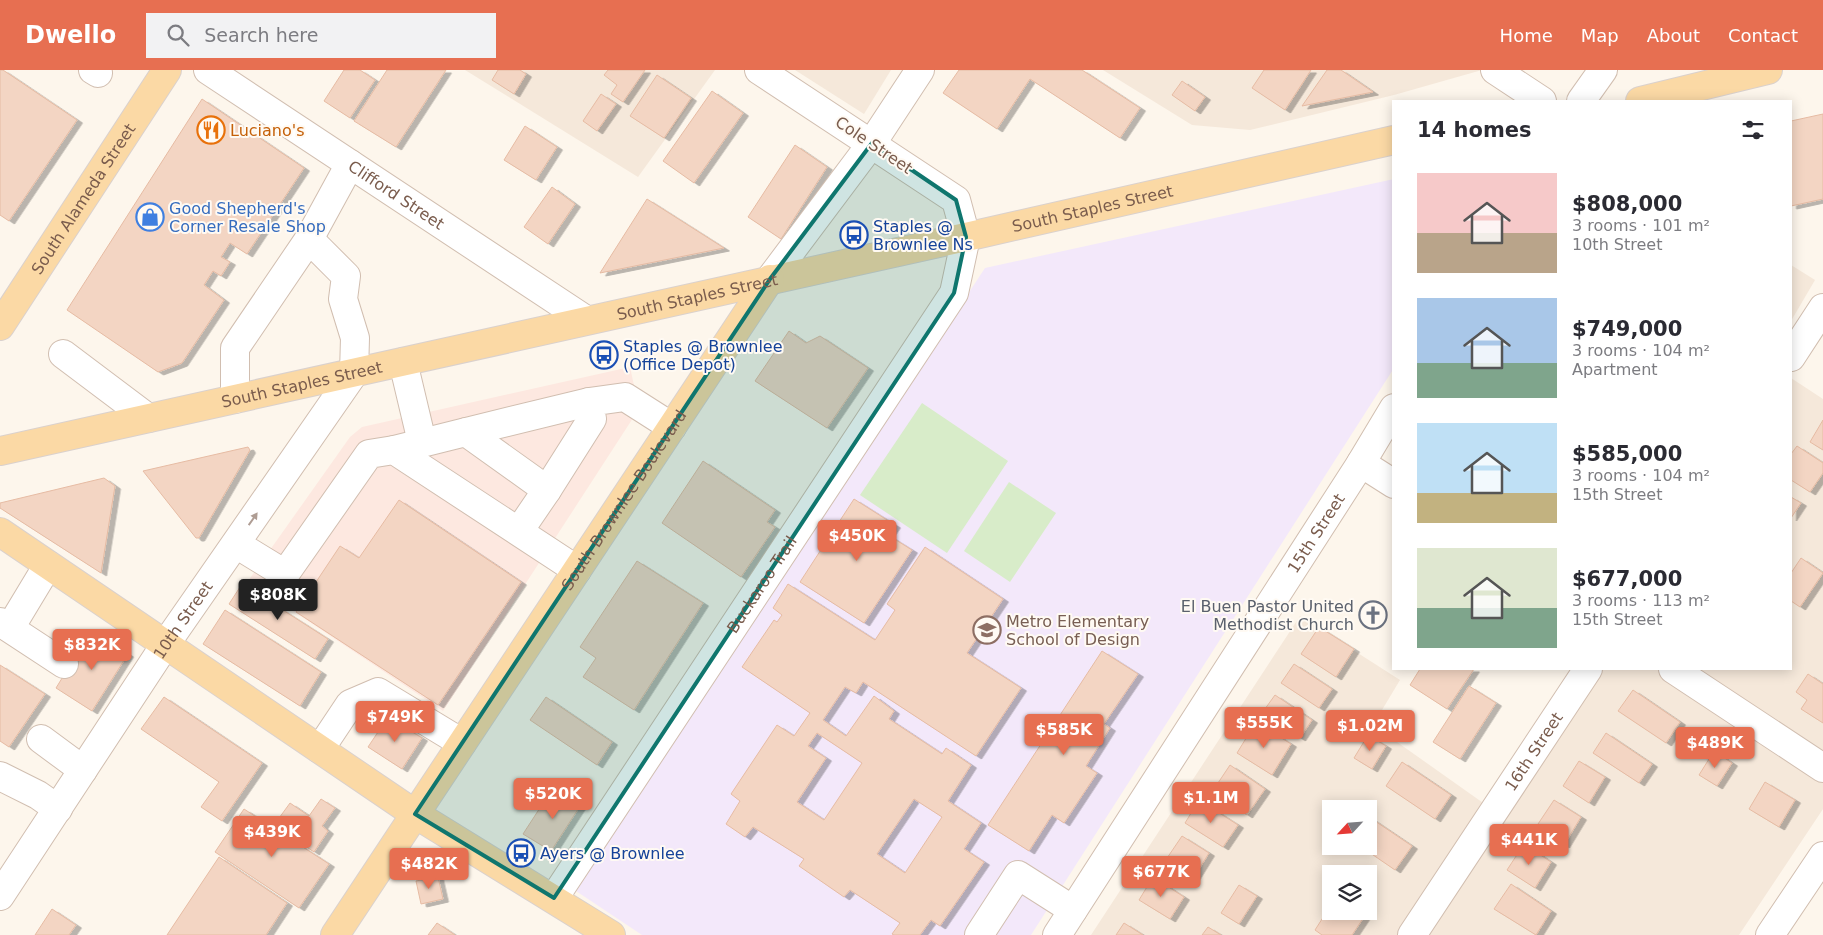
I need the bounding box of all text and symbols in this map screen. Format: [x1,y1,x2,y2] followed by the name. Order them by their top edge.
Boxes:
[146,13,496,58] search box
[25,21,116,49] text: Dwello
[164,21,192,49] icon: search
[204,24,318,46] text: Search here
[1500,25,1553,46] text: Home
[1581,25,1619,46] text: Map
[1647,25,1700,46] text: About
[1728,25,1798,46] text: Contact
[832,112,916,178] street label: Cole Street
[196,115,226,145] restaurant icon: Luciano's
[1739,116,1767,144] icon: filters
[1417,118,1532,142] text: 14 homes
[27,120,139,278] street label: South Alameda Street
[230,121,304,140] place label: Luciano's
[345,156,448,233] street label: Clifford Street
[1010,181,1175,236] street label: South Staples Street
[1572,192,1682,216] text: $808,000
[1457,193,1517,253] icon: home
[169,199,326,236] place label: Good Shepherd's Corner Resale Shop
[135,202,165,232] shop icon: Good Shepherd's Corner Resale Shop
[1572,216,1710,235] text: 3 rooms · 101 m²
[873,217,973,254] place label: Staples @ Brownlee Ns
[839,220,869,250] bus stop icon: Staples @ Brownlee Ns
[1572,235,1662,254] text: 10th Street
[615,270,779,324] street label: South Staples Street
[1572,317,1682,341] text: $749,000
[1457,318,1517,378] icon: home
[623,337,783,374] place label: Staples @ Brownlee (Office Depot)
[589,340,619,370] bus stop icon: Staples @ Brownlee (Office Depot)
[1572,341,1710,360] text: 3 rooms · 104 m²
[219,357,384,411] street label: South Staples Street
[1572,360,1658,379] text: Apartment
[557,406,690,594] street label: South Brownlee Boulevard
[1572,442,1682,466] text: $585,000
[1457,443,1517,503] icon: home
[1572,466,1710,485] text: 3 rooms · 104 m²
[1572,485,1662,504] text: 15th Street
[1283,490,1348,576] street label: 15th Street
[248,512,258,526] one-way arrow
[822,520,892,562] pin: $450K
[829,526,885,545] text: $450K
[722,532,800,636] street label: Buckaroo Trail
[1572,567,1682,591] text: $677,000
[1457,568,1517,628] icon: home
[149,577,216,662] street label: 10th Street
[243,578,313,621] pin: $808K
[250,585,306,604] text: $808K
[1572,591,1710,610] text: 3 rooms · 113 m²
[1181,597,1354,634] place label: El Buen Pastor United Methodist Church
[1358,600,1388,630] church icon: El Buen Pastor United Methodist Church
[1572,610,1662,629] text: 15th Street
[1006,612,1149,649] place label: Metro Elementary School of Design
[972,615,1002,645] school or university icon: Metro Elementary School of Design
[57,628,127,671] pin: $832K
[64,635,120,654] text: $832K
[360,700,430,743] pin: $749K
[1229,706,1299,749] pin: $555K
[367,707,423,726] text: $749K
[1500,709,1566,795] street label: 16th Street
[1329,710,1411,752] pin: $1.02M
[1236,713,1292,732] text: $555K
[1029,714,1099,756] pin: $585K
[1337,716,1403,735] text: $1.02M
[1036,720,1092,739] text: $585K
[1680,726,1750,769] pin: $489K
[1687,733,1743,752] text: $489K
[518,778,588,820] pin: $520K
[1176,782,1246,824] pin: $1.1M
[525,784,581,803] text: $520K
[1183,788,1239,807] text: $1.1M
[1322,800,1378,855] north arrow
[1322,800,1377,920] map controls
[237,816,307,858] pin: $439K
[244,822,300,841] text: $439K
[1494,824,1564,866] pin: $441K
[1501,830,1557,849] text: $441K
[506,838,536,868] bus stop icon: Ayers @ Brownlee
[540,844,685,863] place label: Ayers @ Brownlee
[394,848,464,890] pin: $482K
[401,854,457,873] text: $482K
[1126,856,1196,898] pin: $677K
[1133,862,1189,881] text: $677K
[1322,865,1377,920] button: layers

